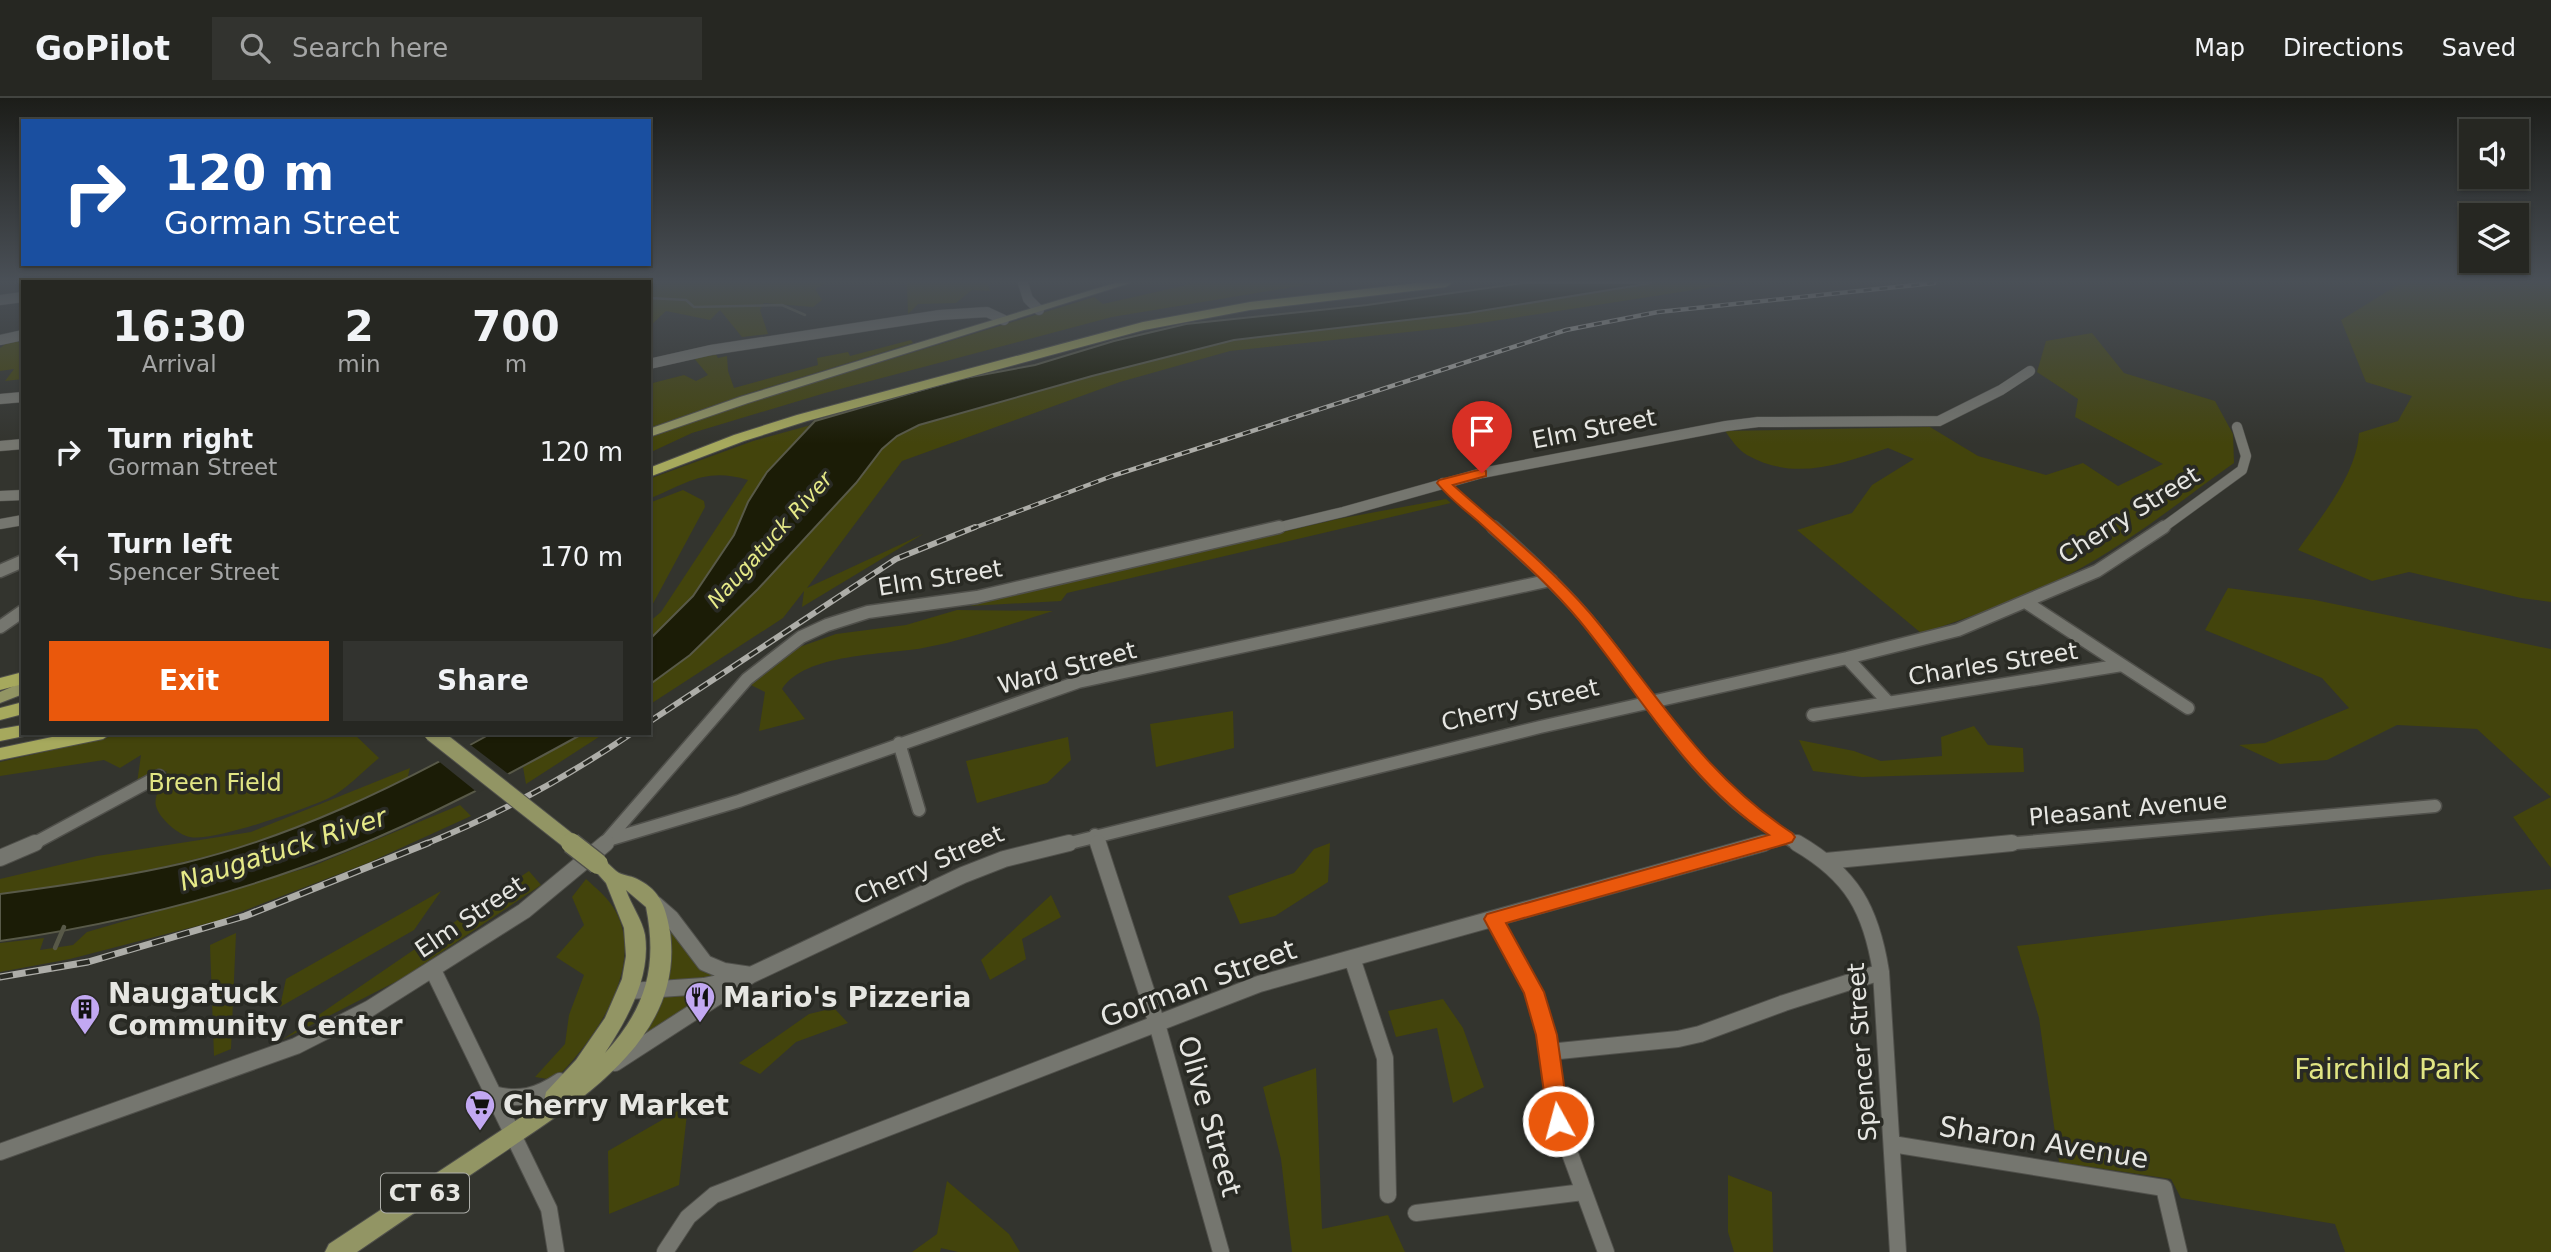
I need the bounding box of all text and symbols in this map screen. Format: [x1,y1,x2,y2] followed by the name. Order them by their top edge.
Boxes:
[212,17,702,80] search box
[35,29,170,68] text: GoPilot
[236,29,274,67] icon: search
[292,33,448,63] text: Search here
[2194,34,2245,62] text: Map
[2283,34,2404,62] text: Directions
[2442,34,2516,62] text: Saved
[2459,119,2529,273] map controls
[2459,119,2529,189] button: sound
[164,145,334,202] text: 120 m
[49,147,140,238] icon: right
[2459,203,2529,273] button: layers
[164,204,399,242] text: Gorman Street
[112,302,246,351] text: 16:30
[344,302,374,351] text: 2
[472,302,560,351] text: 700
[142,351,217,377] text: Arrival
[337,351,381,377] text: min
[505,351,527,377] text: m
[1452,401,1512,473] pin
[1530,403,1658,455] street label: Elm Street
[1463,412,1501,450] icon: arrive
[108,424,253,454] text: Turn right
[49,433,87,471] icon: right
[540,437,623,467] text: 120 m
[108,454,277,480] text: Gorman Street
[2053,461,2205,569] street label: Cherry Street
[703,466,838,613] water label: Naugatuck River
[108,529,232,559] text: Turn left
[49,538,87,576] icon: left
[540,542,623,572] text: 170 m
[876,554,1004,602] street label: Elm Street
[108,559,279,585] text: Spencer Street
[995,636,1139,700] street label: Ward Street
[1906,637,2080,691] street label: Charles Street
[49,641,329,721] button: Exit
[343,641,623,721] button: Share
[1439,673,1601,737] street label: Cherry Street
[148,769,282,797] park label: Breen Field
[2028,786,2228,832] street label: Pleasant Avenue
[176,801,393,897] water label: Naugatuck River
[850,820,1008,910] street label: Cherry Street
[410,870,530,964] street label: Elm Street
[1096,933,1301,1034] street label: Gorman Street
[1842,962,1882,1142] street label: Spencer Street
[108,977,403,1042] place label: Naugatuck Community Center
[683,980,717,1024] restaurant icon: Mario's Pizzeria
[723,981,971,1014] place label: Mario's Pizzeria
[68,992,102,1036] building icon: Naugatuck Community Center
[1171,1032,1248,1200] street label: Olive Street
[2294,1053,2480,1086] park label: Fairchild Park
[1521,1084,1595,1158] position arrow
[463,1088,497,1132] supermarket icon: Cherry Market
[503,1089,729,1122] place label: Cherry Market
[1937,1110,2151,1175] street label: Sharon Avenue
[381,1174,469,1212] road number: CT 63

